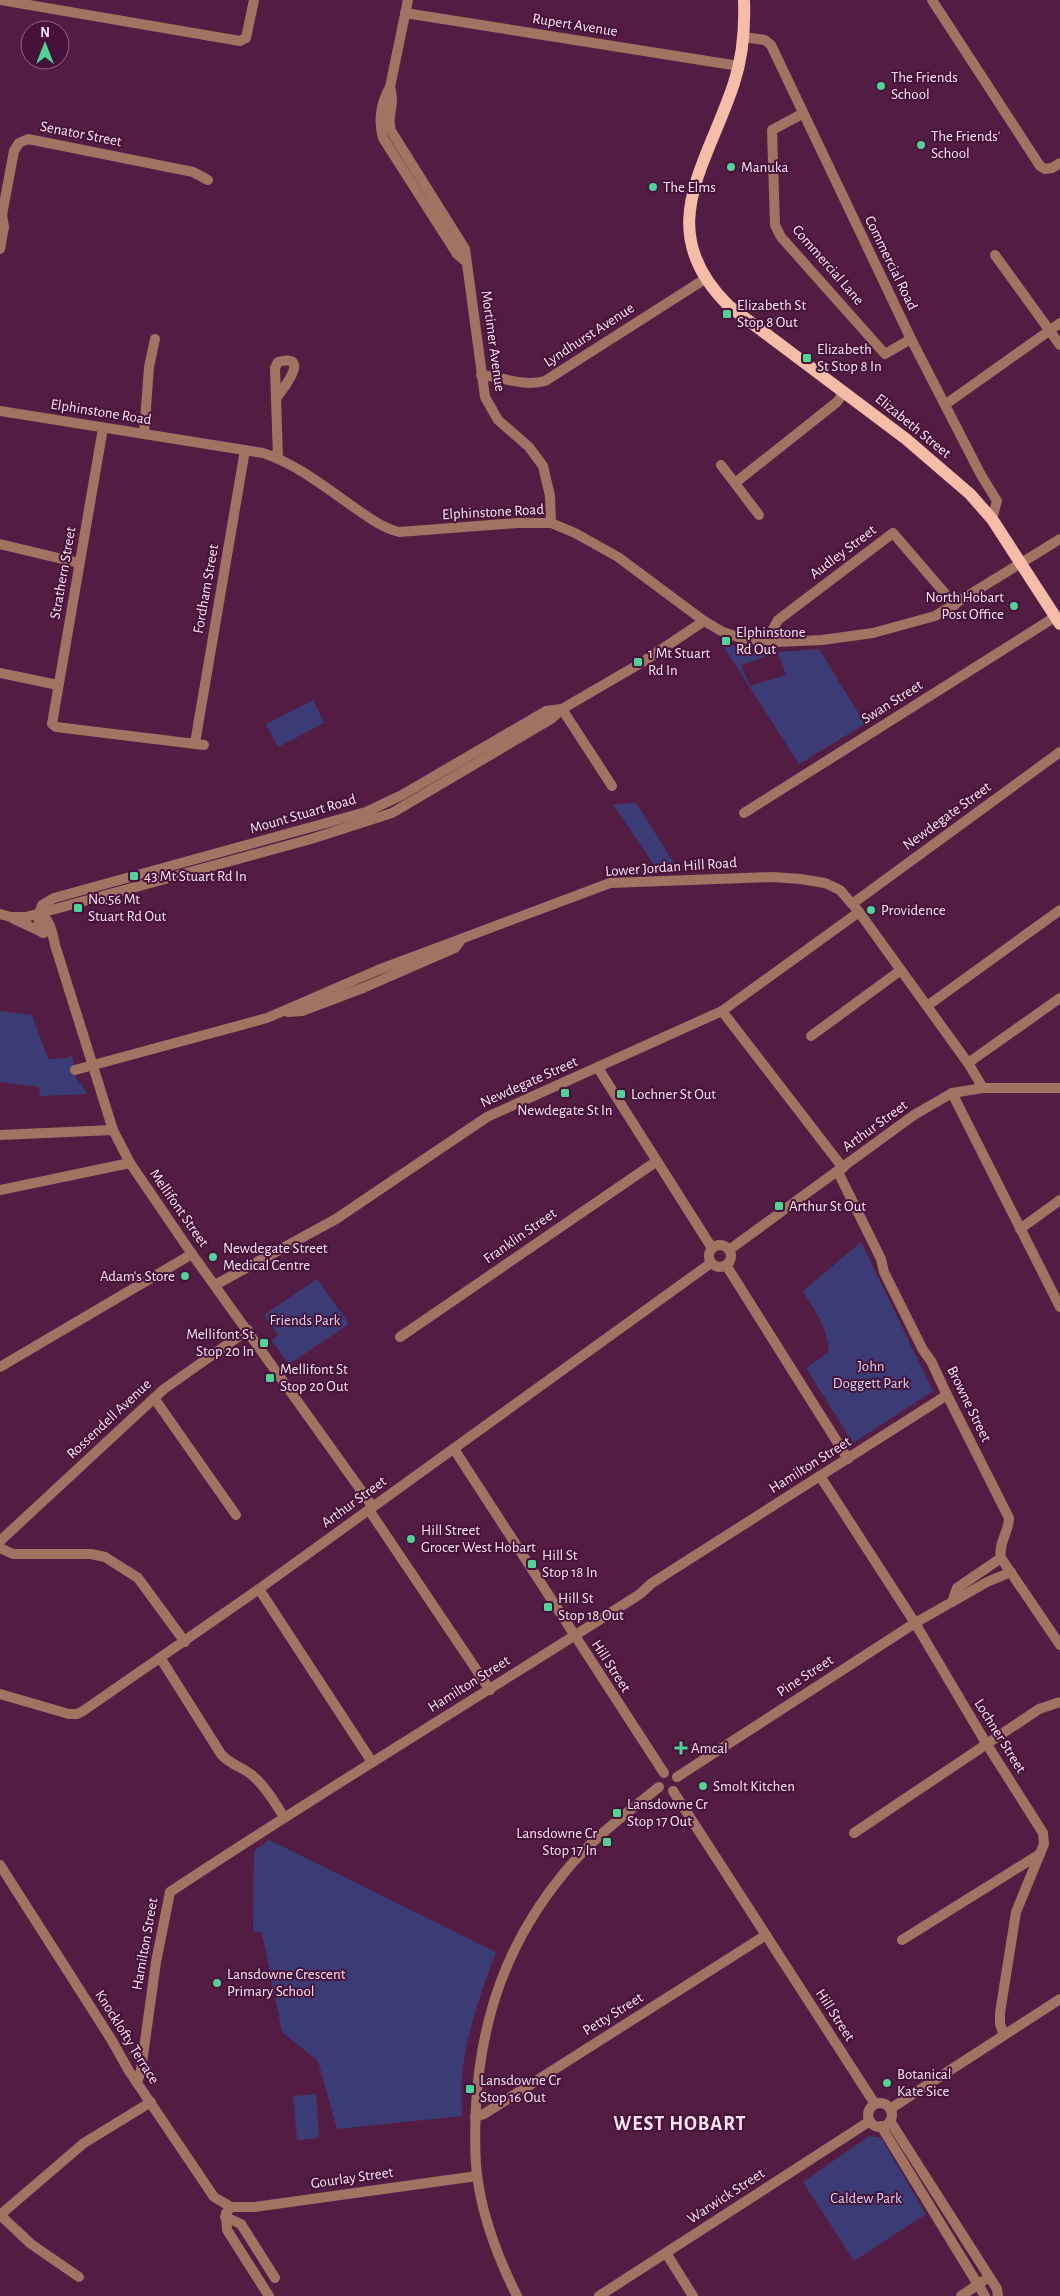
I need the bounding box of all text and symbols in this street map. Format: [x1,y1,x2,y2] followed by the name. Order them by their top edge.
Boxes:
[531,11,619,39] street label: Rupert Avenue
[20,20,70,70] north arrow
[40,26,50,40] text: N
[891,70,958,102] place label: The Friends School
[875,80,887,92] marker: The Friends School
[39,119,123,149] street label: Senator Street
[931,129,1000,161] place label: The Friends' School
[915,139,927,151] marker: The Friends' School
[741,160,788,175] place label: Manuka
[725,161,737,173] marker: Manuka
[663,180,716,195] place label: The Elms
[647,181,659,193] marker: The Elms
[862,214,920,313] street label: Commercial Road
[789,222,867,308] street label: Commercial Lane
[478,289,508,393] street label: Mortimer Avenue
[737,298,806,330] place label: Elizabeth St Stop 8 Out
[541,300,637,370] street label: Lyndhurst Avenue
[721,308,733,320] marker: Elizabeth St Stop 8 Out
[817,342,882,374] place label: Elizabeth St Stop 8 In
[801,352,813,364] marker: Elizabeth St Stop 8 In
[872,391,954,461] street label: Elizabeth Street
[49,397,153,427] street label: Elphinstone Road
[442,502,545,522] street label: Elphinstone Road
[807,522,879,582] street label: Audley Street
[48,526,79,620] street label: Strathern Street
[191,543,221,635] street label: Fordham Street
[925,590,1004,622] place label: North Hobart Post Office
[1008,600,1020,612] marker: North Hobart Post Office
[736,625,806,657] place label: Elphinstone Rd Out
[720,635,732,647] marker: Elphinstone Rd Out
[648,646,711,678] place label: 1 Mt Stuart Rd In
[632,656,644,668] marker: 1 Mt Stuart Rd In
[859,677,925,727] street label: Swan Street
[900,779,994,853] street label: Newdegate Street
[248,792,358,836] street label: Mount Stuart Road
[605,855,738,879] street label: Lower Jordan Hill Road
[144,869,247,884] place label: 43 Mt Stuart Rd In
[128,870,140,882] marker: 43 Mt Stuart Rd In
[88,892,167,924] place label: No.56 Mt Stuart Rd Out
[72,902,84,914] marker: No.56 Mt Stuart Rd Out
[881,903,946,918] place label: Providence
[865,904,877,916] marker: Providence
[478,1054,580,1110] street label: Newdegate Street
[559,1087,571,1099] marker: Newdegate St In
[631,1087,716,1102] place label: Lochner St Out
[615,1088,627,1100] marker: Lochner St Out
[840,1097,910,1154] street label: Arthur Street
[517,1103,613,1118] place label: Newdegate St In
[147,1166,211,1250] street label: Mellifont Street
[789,1199,866,1214] place label: Arthur St Out
[773,1200,785,1212] marker: Arthur St Out
[481,1205,559,1266] street label: Franklin Street
[223,1241,328,1273] place label: Newdegate Street Medical Centre
[207,1251,219,1263] marker: Newdegate Street Medical Centre
[100,1269,175,1284] place label: Adam's Store
[179,1270,191,1282] marker: Adam's Store
[270,1313,341,1328] park label: Friends Park
[186,1327,254,1359] place label: Mellifont St Stop 20 In
[258,1337,270,1349] marker: Mellifont St Stop 20 In
[833,1359,909,1391] park label: John Doggett Park
[280,1362,349,1394] place label: Mellifont St Stop 20 Out
[944,1364,994,1445] street label: Browne Street
[264,1372,276,1384] marker: Mellifont St Stop 20 Out
[64,1376,154,1462] street label: Rossendell Avenue
[766,1434,854,1496] street label: Hamilton Street
[319,1473,389,1530] street label: Arthur Street
[421,1523,536,1555] place label: Hill Street Grocer West Hobart
[405,1533,417,1545] marker: Hill Street Grocer West Hobart
[542,1548,598,1580] place label: Hill St Stop 18 In
[526,1558,538,1570] marker: Hill St Stop 18 In
[558,1591,624,1623] place label: Hill St Stop 18 Out
[542,1601,554,1613] marker: Hill St Stop 18 Out
[589,1637,633,1695] street label: Hill Street
[774,1652,836,1700] street label: Pine Street
[425,1653,513,1715] street label: Hamilton Street
[971,1696,1029,1776] street label: Lochner Street
[691,1741,728,1756] place label: Amcal
[675,1742,687,1754] marker: Amcal
[713,1779,795,1794] place label: Smolt Kitchen
[697,1780,709,1792] marker: Smolt Kitchen
[627,1797,708,1829] place label: Lansdowne Cr Stop 17 Out
[611,1807,623,1819] marker: Lansdowne Cr Stop 17 Out
[516,1826,597,1858] place label: Lansdowne Cr Stop 17 In
[601,1836,613,1848] marker: Lansdowne Cr Stop 17 In
[130,1897,161,1991] street label: Hamilton Street
[227,1967,346,1999] place label: Lansdowne Crescent Primary School
[211,1977,223,1989] marker: Lansdowne Crescent Primary School
[813,1986,857,2044] street label: Hill Street
[92,1988,162,2087] street label: Knocklofty Terrace
[580,1990,646,2038] street label: Petty Street
[897,2067,951,2099] place label: Botanical Kate Sice
[480,2073,561,2105] place label: Lansdowne Cr Stop 16 Out
[881,2077,893,2089] marker: Botanical Kate Sice
[464,2083,476,2095] marker: Lansdowne Cr Stop 16 Out
[613,2114,747,2134] district label: WEST HOBART
[310,2165,394,2191] street label: Gourlay Street
[685,2165,767,2226] street label: Warwick Street
[830,2191,902,2206] park label: Caldew Park

